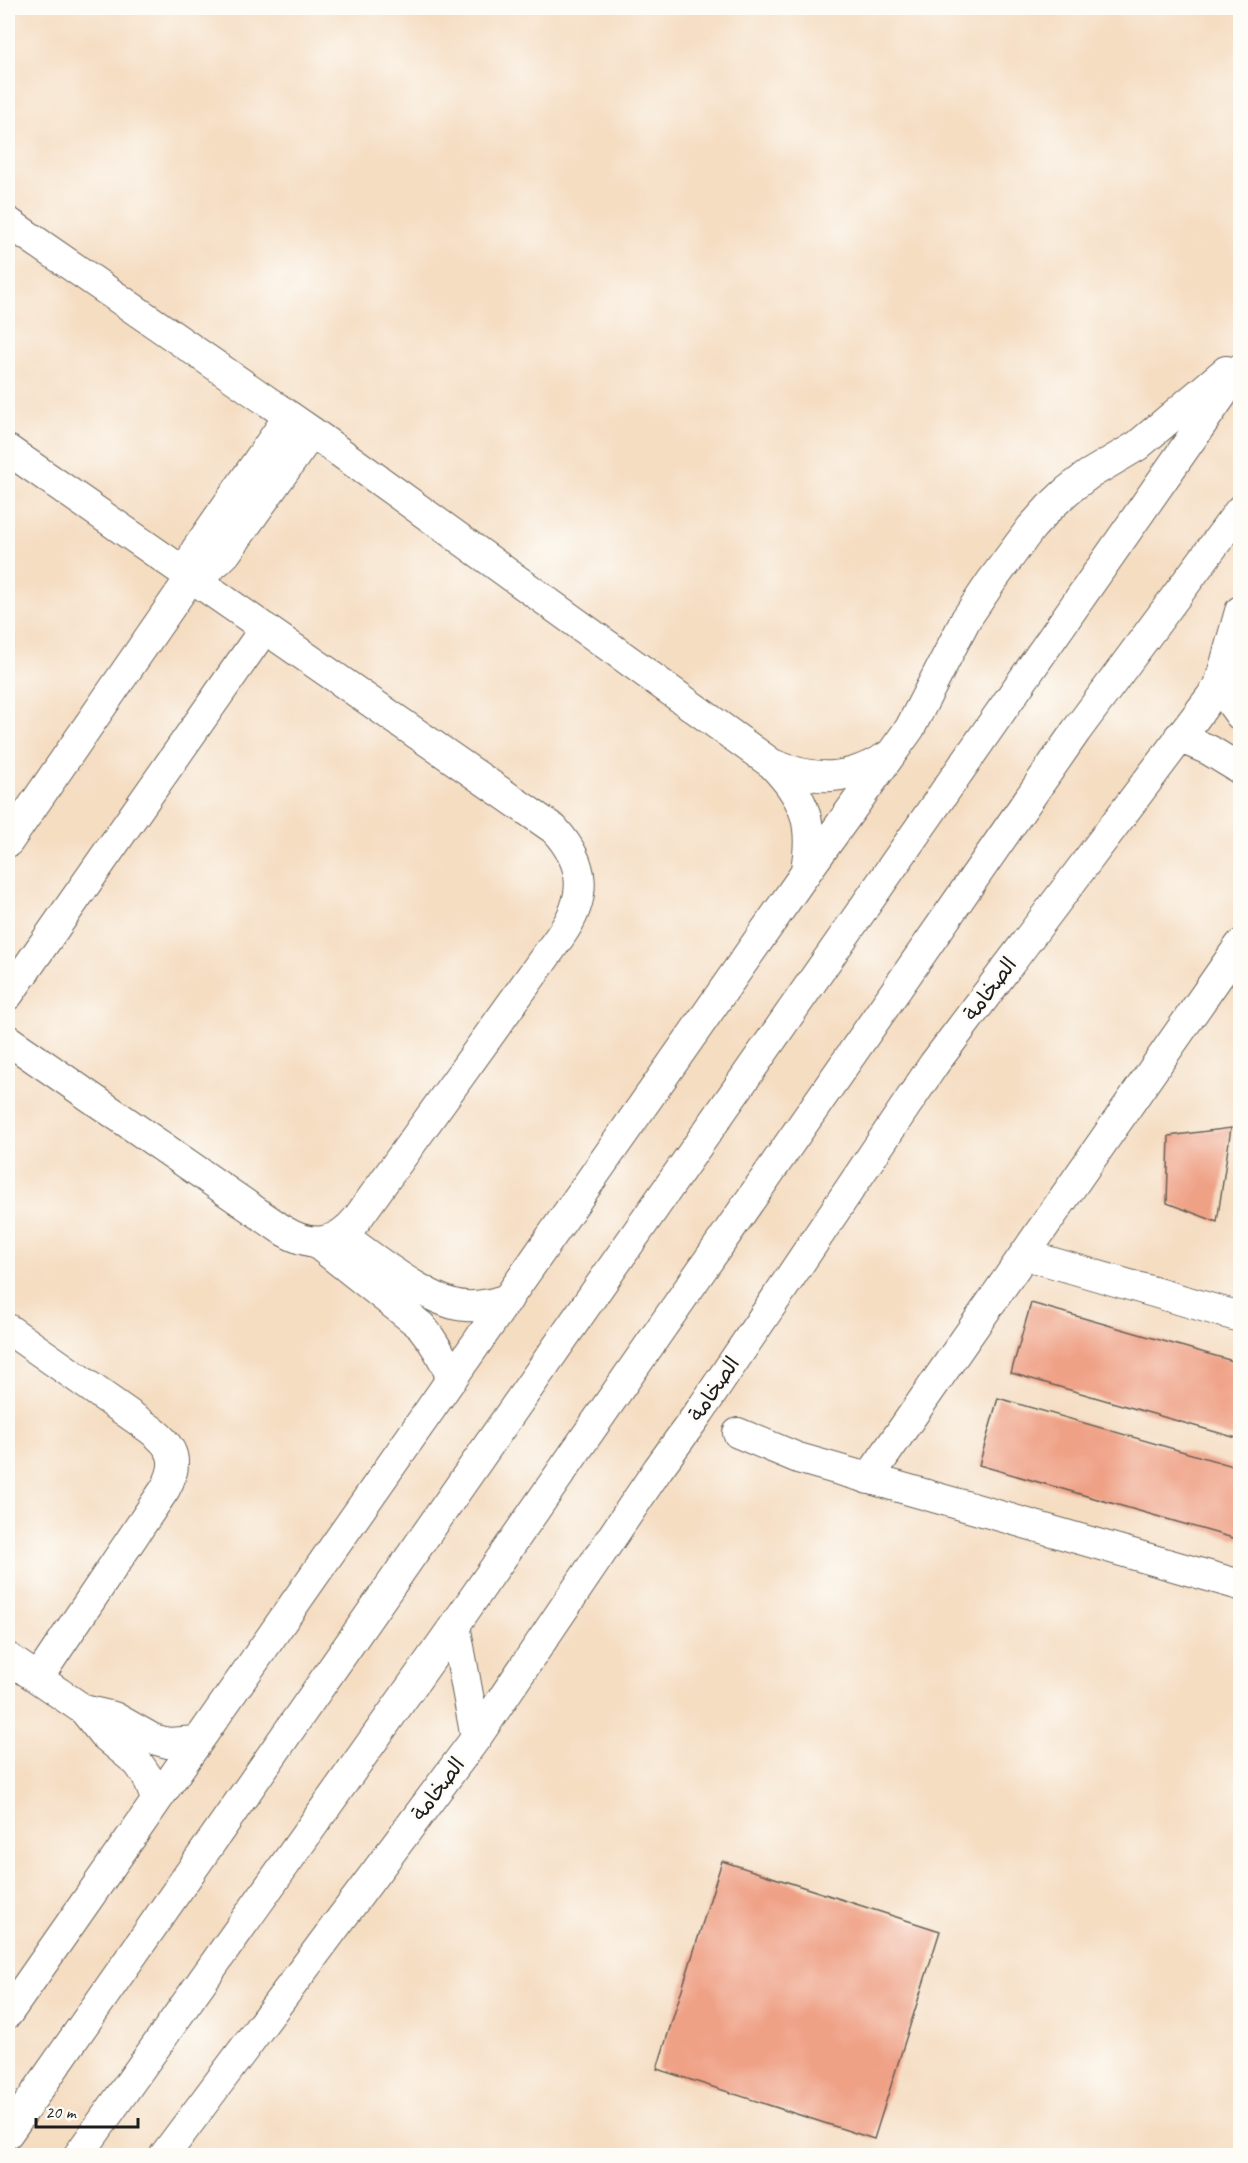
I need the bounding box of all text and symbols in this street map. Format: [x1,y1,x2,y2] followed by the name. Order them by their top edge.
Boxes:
[958,952,1022,1026] street label: الصخامة
[683,1352,745,1426] street label: الصخامة
[406,1752,470,1826] street label: الصخامة
[36,2091,138,2129] scale bar
[45,2101,78,2123] text: 20 m

